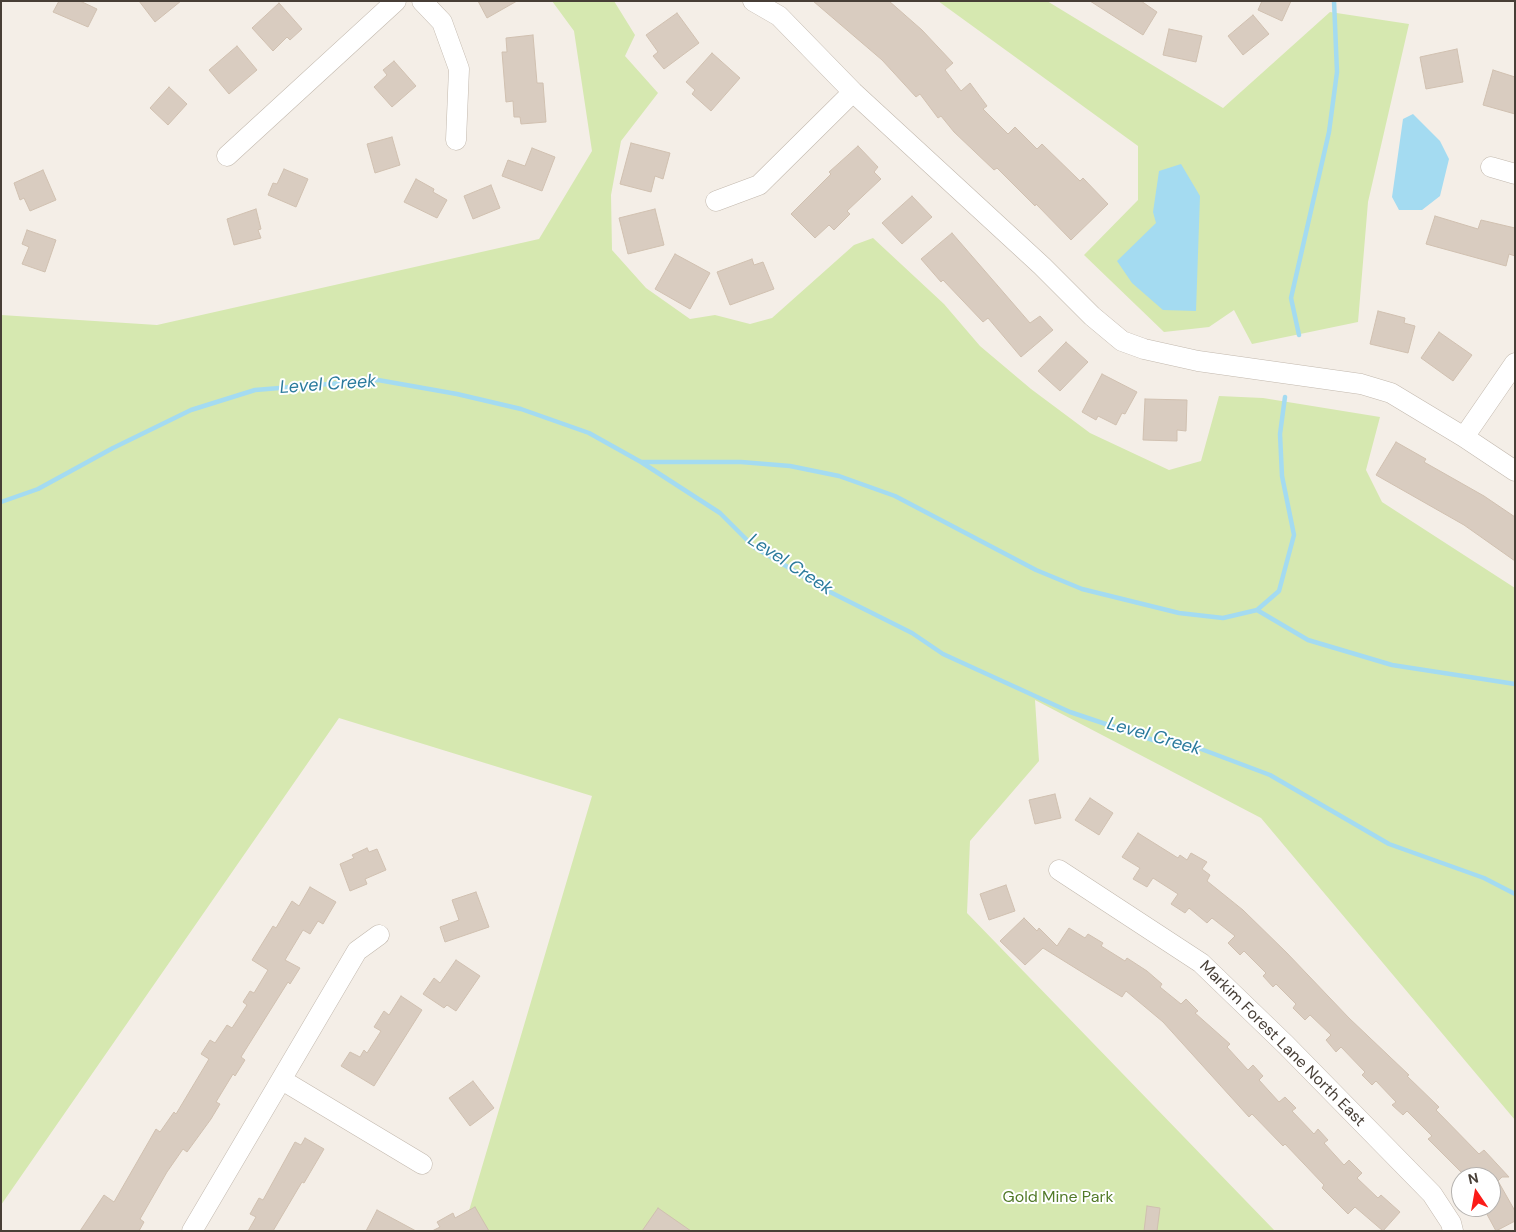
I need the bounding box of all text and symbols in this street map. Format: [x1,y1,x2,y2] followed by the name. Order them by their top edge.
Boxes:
[279,371,377,399] water label: Level Creek
[743,530,837,600] water label: Level Creek
[1104,713,1204,761] water label: Level Creek
[1195,957,1369,1131] street label: Markim Forest Lane North East
[1451,1167,1501,1217] north arrow
[1466,1168,1480,1188] text: N
[1003,1188,1113,1208] park label: Gold Mine Park

